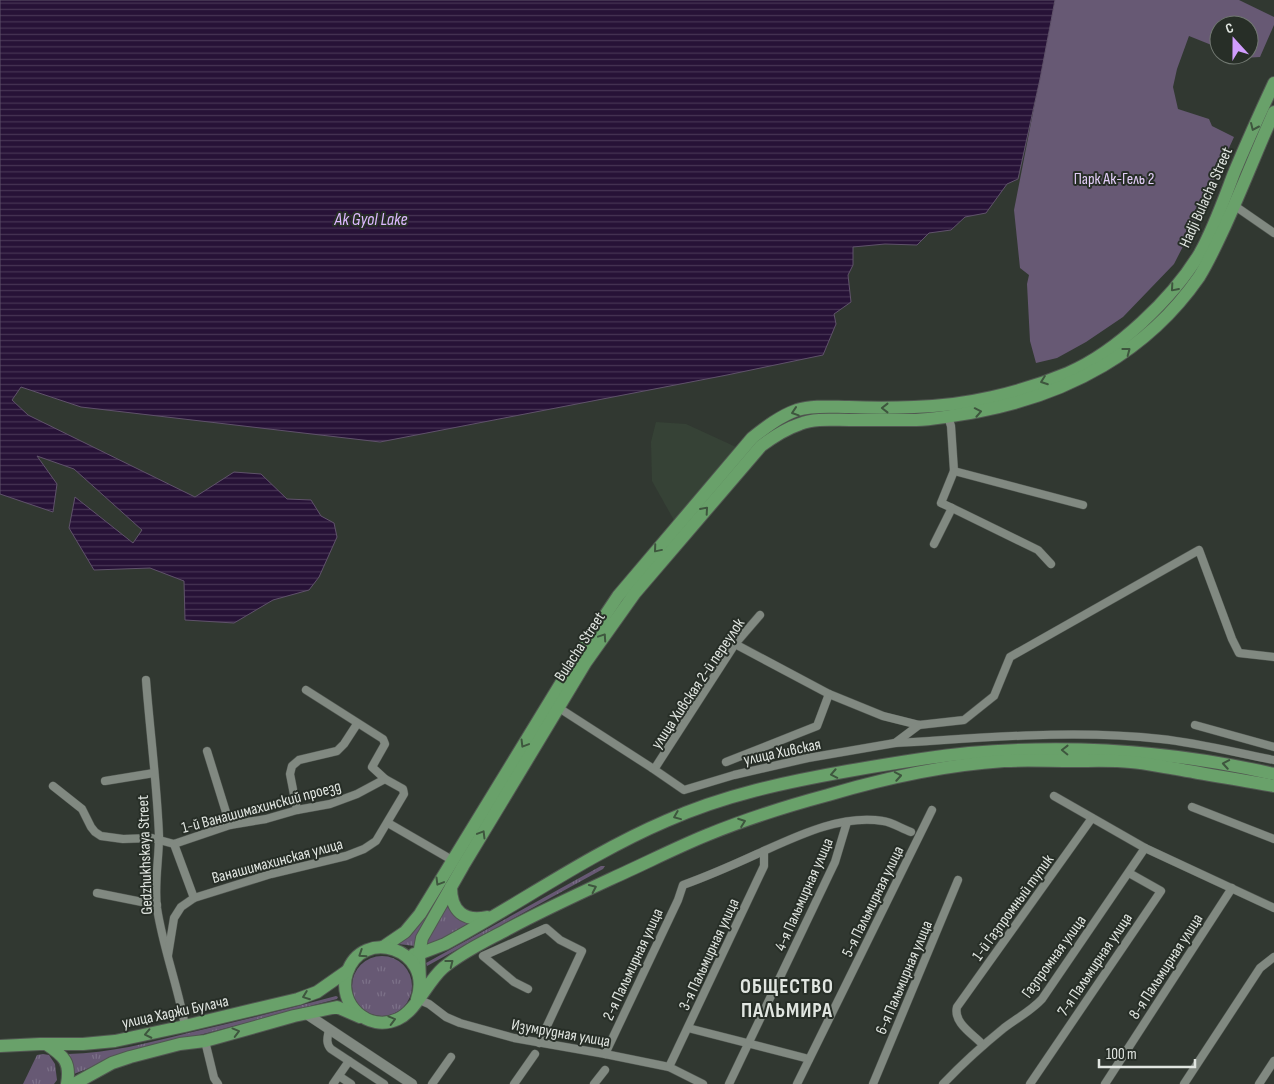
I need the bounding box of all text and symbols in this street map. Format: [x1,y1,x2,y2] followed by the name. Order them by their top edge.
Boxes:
[1209,15,1259,65] north arrow
[1223,19,1236,38] text: С
[1249,122,1260,131] one-way arrow
[1176,144,1237,251] street label: Hadji Bulacha Street
[1074,170,1154,189] park label: Парк Ак-Гель 2
[333,209,408,230] water label: Ak Gyol Lake
[1171,282,1180,291] one-way arrow
[1121,348,1131,357] one-way arrow
[1041,375,1049,385] one-way arrow
[881,403,888,413] one-way arrow
[791,406,800,416] one-way arrow
[973,407,982,417] one-way arrow
[700,507,709,516] one-way arrow
[654,544,663,553] one-way arrow
[551,609,610,685] street label: Bulacha Street
[647,614,750,753] street label: улица Хивская 2-й переулок
[597,633,606,642] one-way arrow
[742,735,823,770] street label: улица Хивская
[521,738,531,747] one-way arrow
[1060,745,1068,755] one-way arrow
[1222,760,1231,770] one-way arrow
[829,768,838,778] one-way arrow
[893,772,902,782] one-way arrow
[180,777,343,838] street label: 1-й Ванашимахинский проезд
[134,795,157,915] street label: Gedzhukhskaya Street
[673,810,682,820] one-way arrow
[737,818,746,828] one-way arrow
[475,831,485,840] one-way arrow
[210,835,345,888] street label: Ванашимахинская улица
[771,835,838,954] street label: 4-я Пальмирная улица
[838,843,908,960] street label: 5-я Пальмирная улица
[968,850,1059,965] street label: 1-й Газпромный тупик
[435,876,445,885] one-way arrow
[588,883,597,894] one-way arrow
[675,896,744,1014] street label: 3-я Пальмирная улица
[599,906,668,1024] street label: 2-я Пальмирная улица
[1054,910,1137,1020] street label: 7-я Пальмирная улица
[1125,911,1207,1023] street label: 8-я Пальмирная улица
[1018,912,1091,1002] street label: Газпромная улица
[872,918,937,1037] street label: 6-я Пальмирная улица
[359,948,368,958] one-way arrow
[444,961,453,969] one-way arrow
[740,974,834,1023] district label: ОБЩЕСТВО ПАЛЬМИРА
[302,990,311,1000] one-way arrow
[120,992,230,1033] street label: улица Хаджи Булача
[510,1015,612,1052] street label: Изумрудная улица
[387,1016,396,1026] one-way arrow
[231,1027,240,1038] one-way arrow
[144,1028,153,1039] one-way arrow
[1099,1036,1195,1068] scale bar
[1106,1045,1137,1064] text: 100 m

